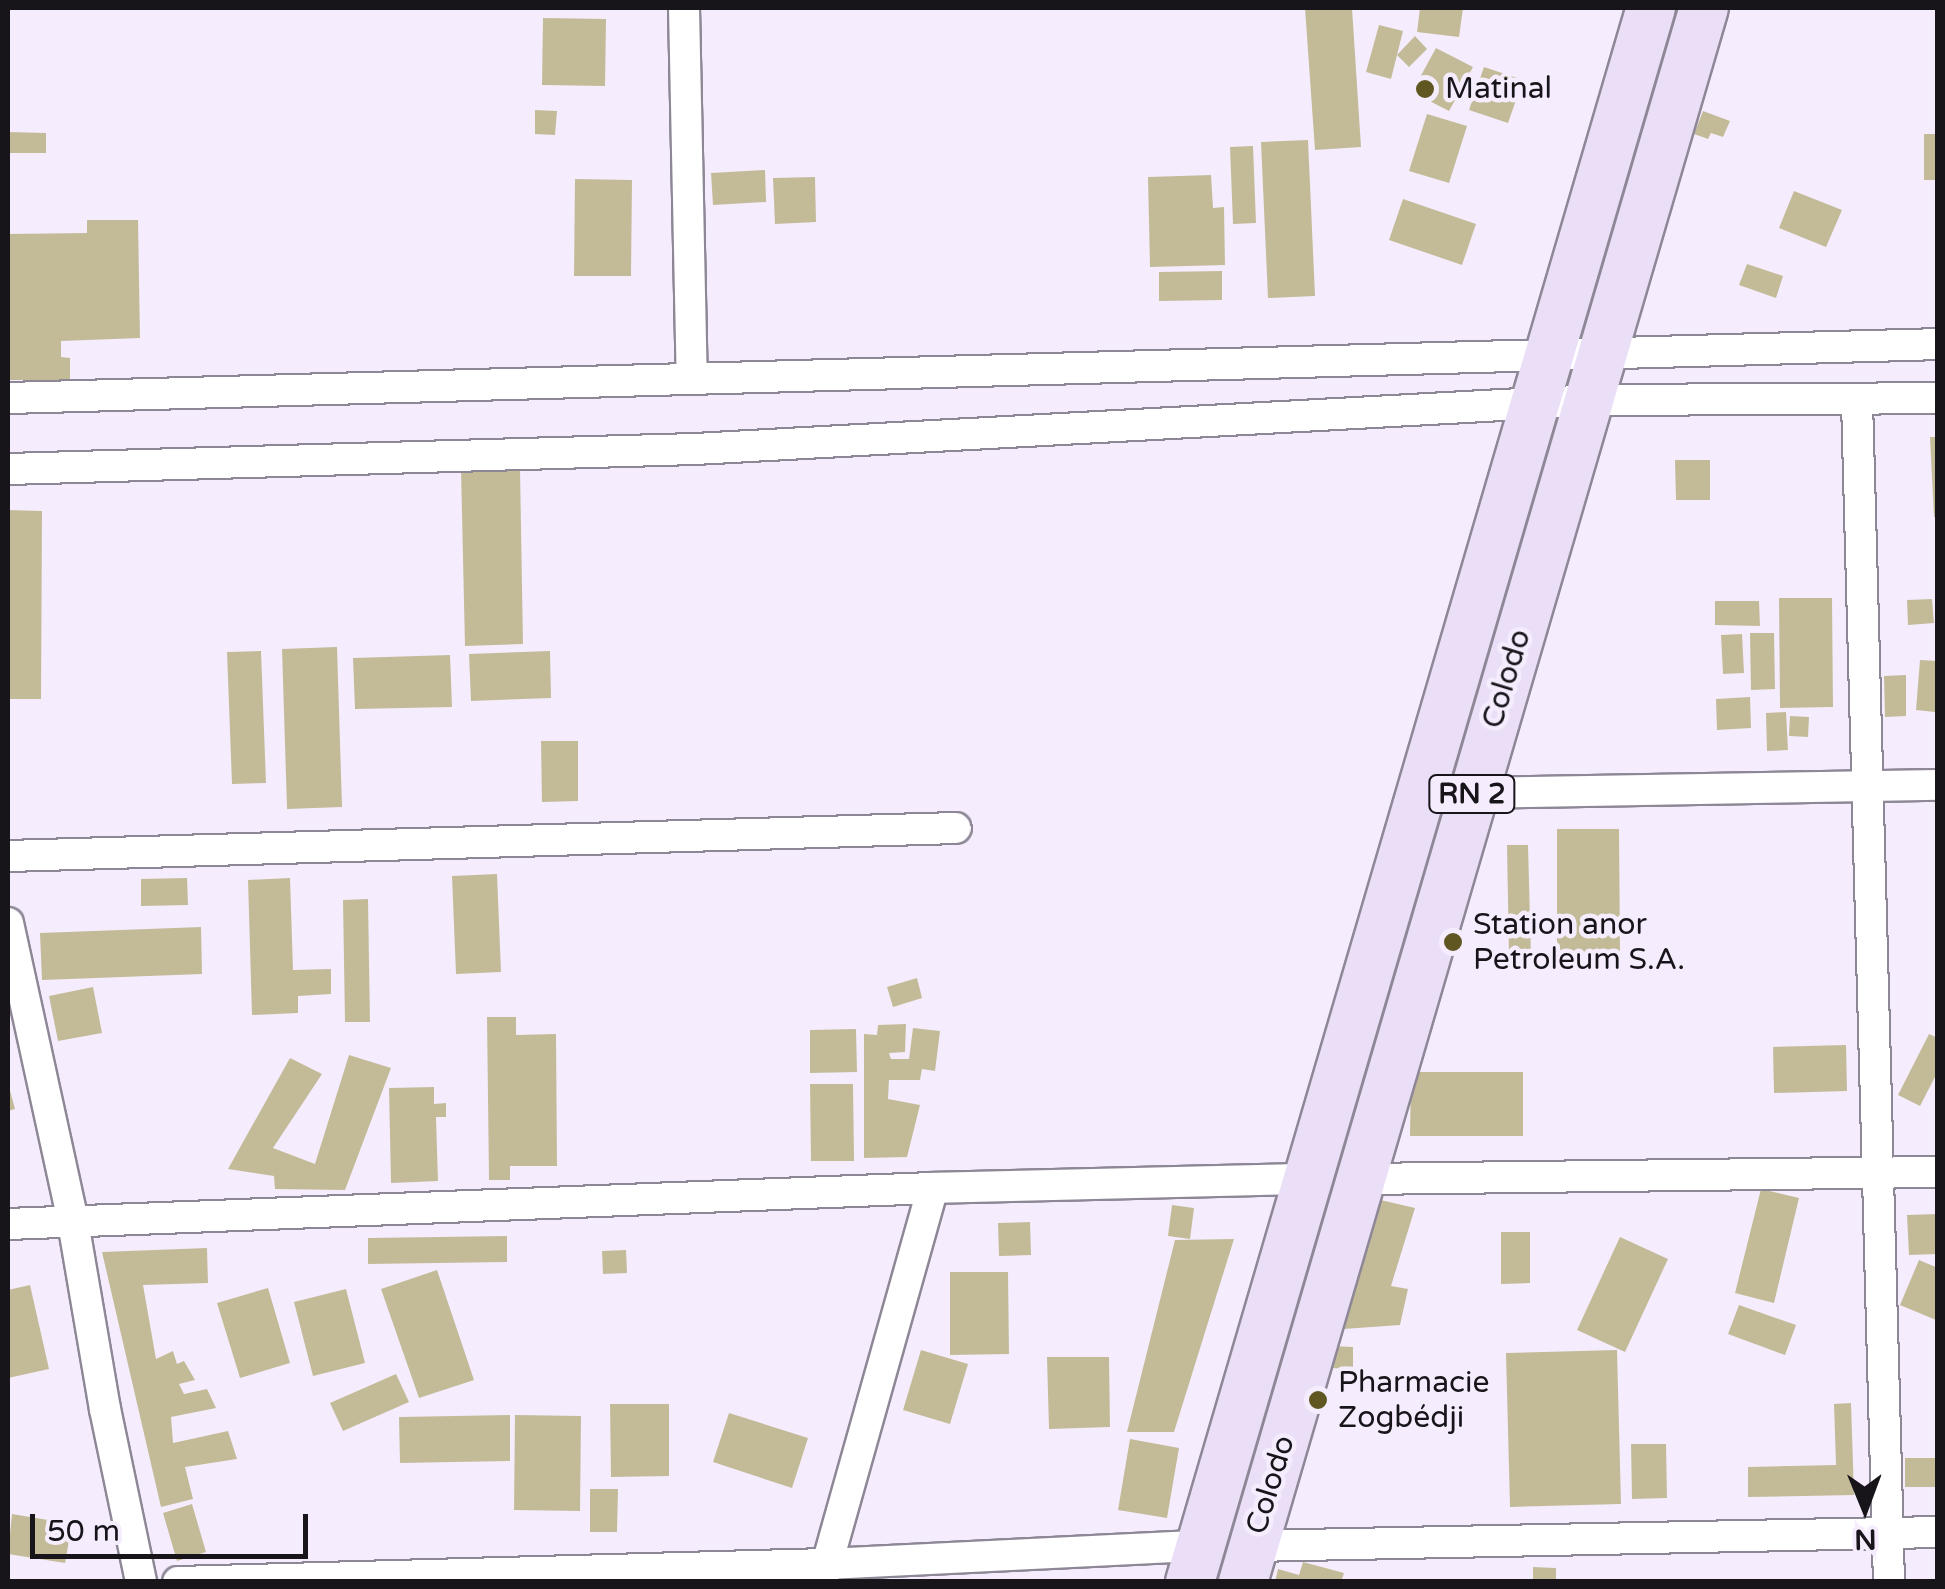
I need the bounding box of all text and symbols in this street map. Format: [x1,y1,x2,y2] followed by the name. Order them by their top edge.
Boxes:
[1445,71,1552,107] place label: Matinal
[1414,78,1436,100] marker: Matinal
[1475,625,1539,733] street label: Colodo
[1427,771,1517,817] road number: RN 2
[1473,907,1685,978] place label: Station anor Petroleum S.A.
[1442,931,1464,953] marker: Station anor Petroleum S.A.
[1338,1365,1489,1436] place label: Pharmacie Zogbédji
[1307,1389,1329,1411] marker: Pharmacie Zogbédji
[1239,1431,1303,1539] street label: Colodo
[1815,1459,1915,1559] north arrow
[35,1494,312,1556] scale bar
[47,1513,120,1550] text: 50 m
[1854,1522,1877,1556] text: N

